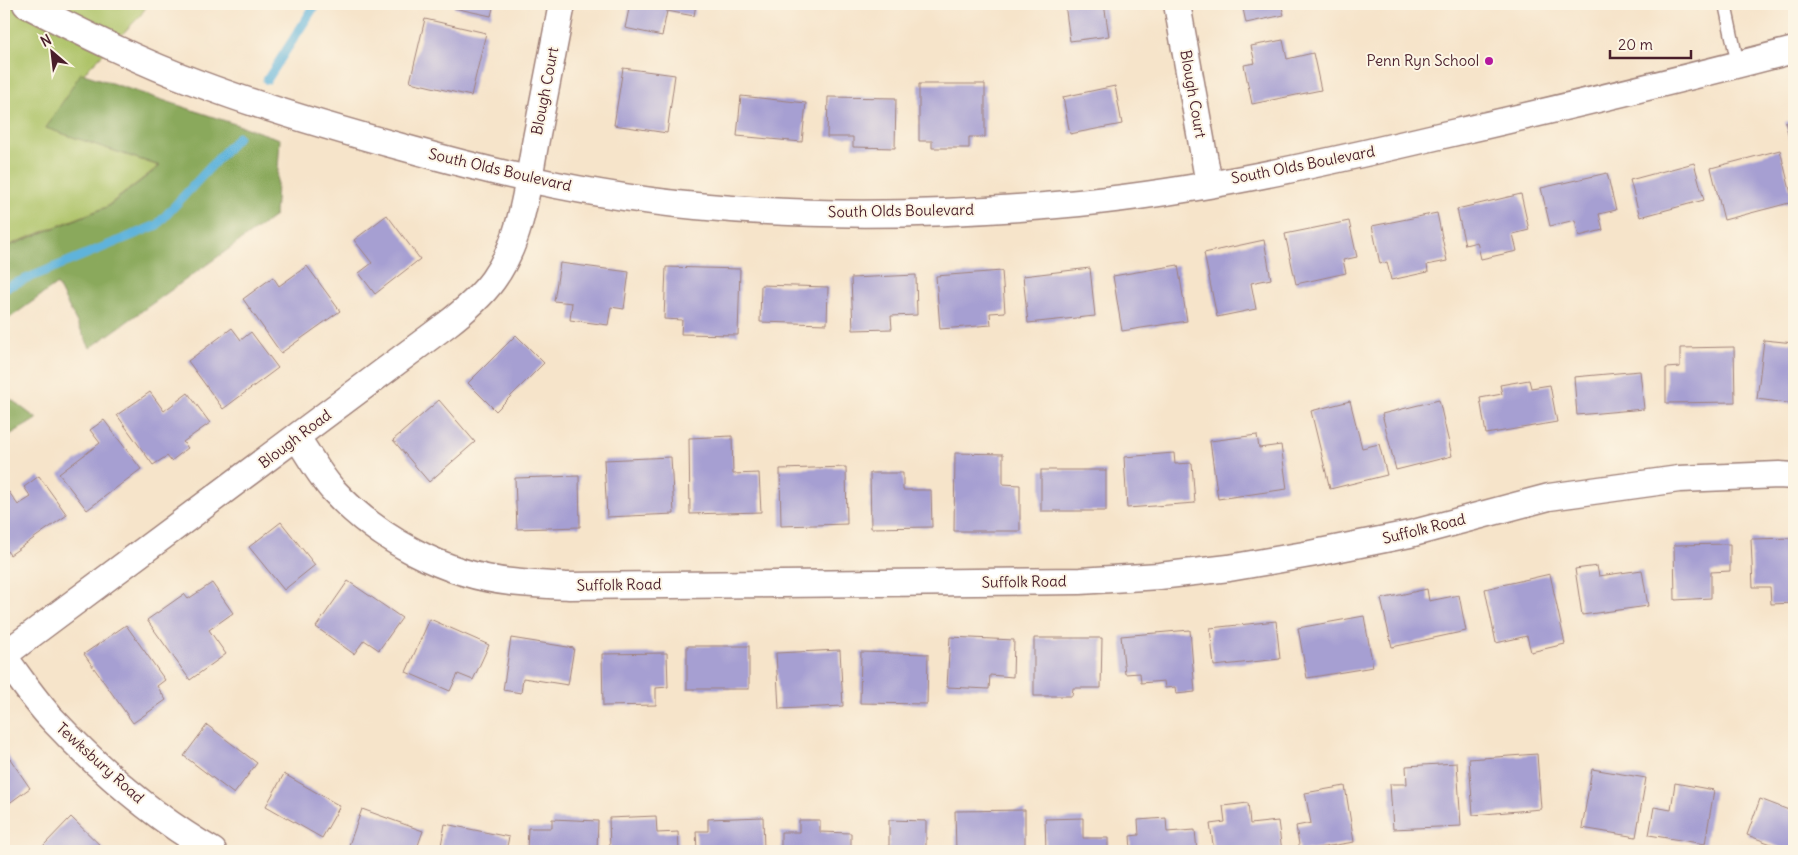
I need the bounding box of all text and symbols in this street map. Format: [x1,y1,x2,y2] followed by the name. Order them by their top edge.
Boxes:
[28,28,78,78] north arrow
[1610,28,1692,60] scale bar
[37,30,54,51] text: N
[1618,35,1653,54] text: 20 m
[527,45,562,136] street label: Blough Court
[1176,48,1211,139] street label: Blough Court
[1366,51,1479,70] place label: Penn Ryn School
[1483,55,1495,67] marker: Penn Ryn School
[1229,141,1377,188] street label: South Olds Boulevard
[427,144,574,195] street label: South Olds Boulevard
[828,200,974,221] street label: South Olds Boulevard
[255,405,335,472] street label: Blough Road
[1380,509,1468,548] street label: Suffolk Road
[981,571,1067,592] street label: Suffolk Road
[576,574,662,595] street label: Suffolk Road
[53,718,148,807] street label: Tewksbury Road

